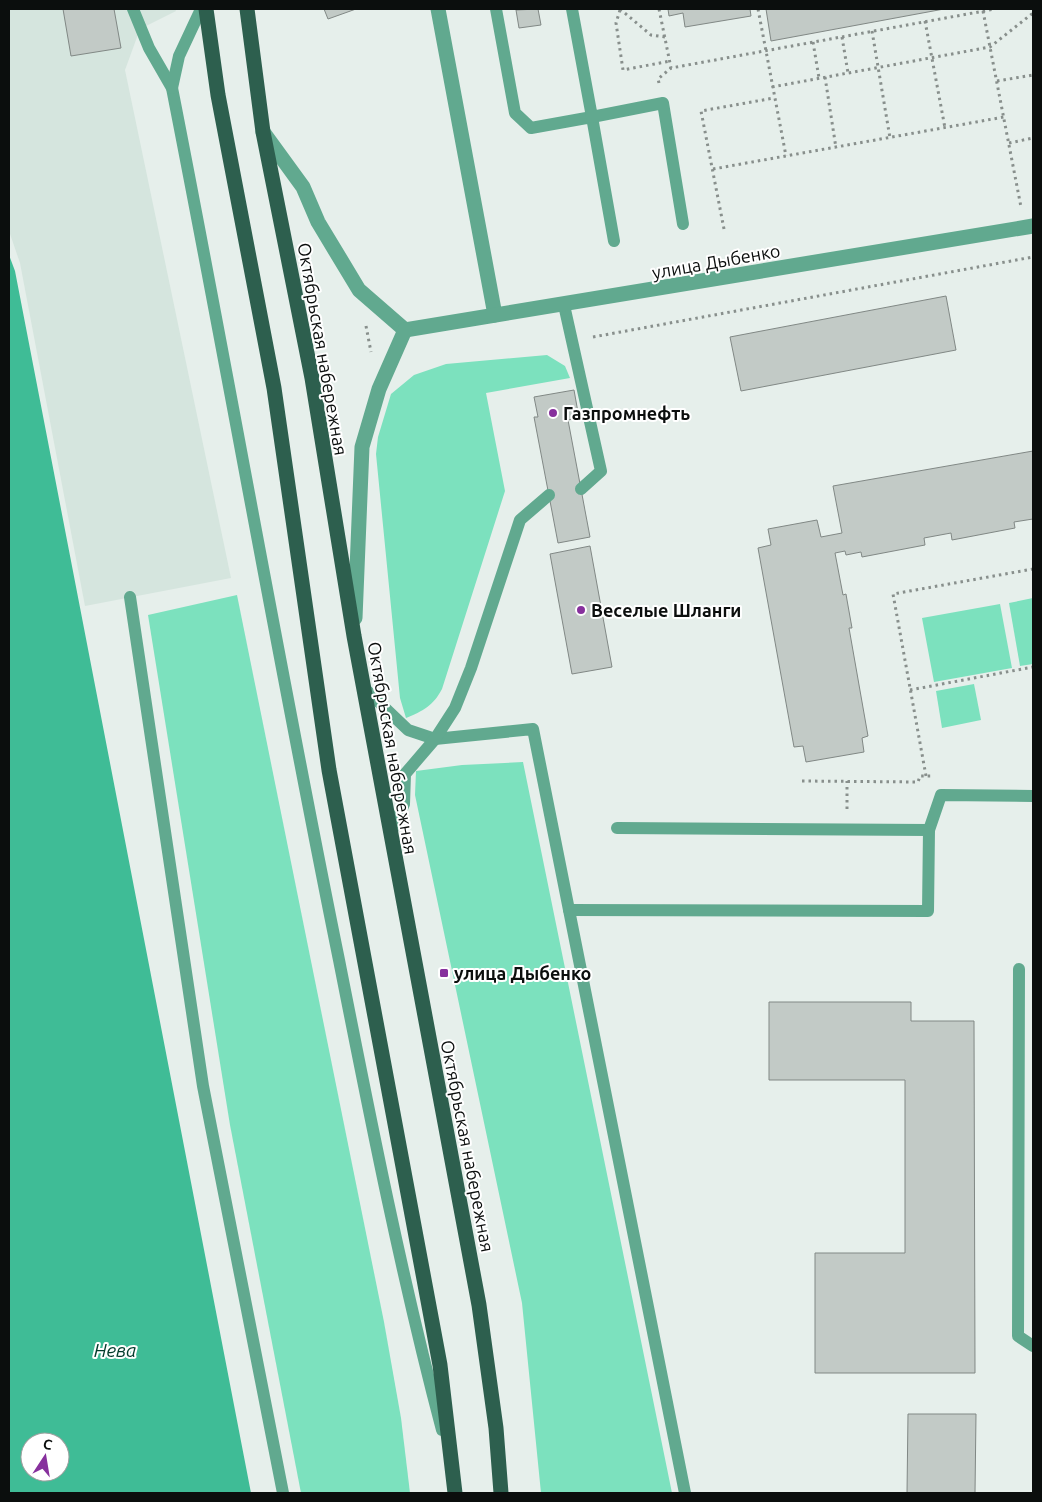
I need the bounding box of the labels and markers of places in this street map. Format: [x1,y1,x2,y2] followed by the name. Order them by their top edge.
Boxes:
[563,403,690,423] place label: Газпромнефть
[547,407,559,419] marker: Газпромнефть
[591,600,741,620] place label: Веселые Шланги
[575,604,587,616] marker: Веселые Шланги
[454,963,591,983] place label: улица Дыбенко
[438,967,450,979] marker: улица Дыбенко

